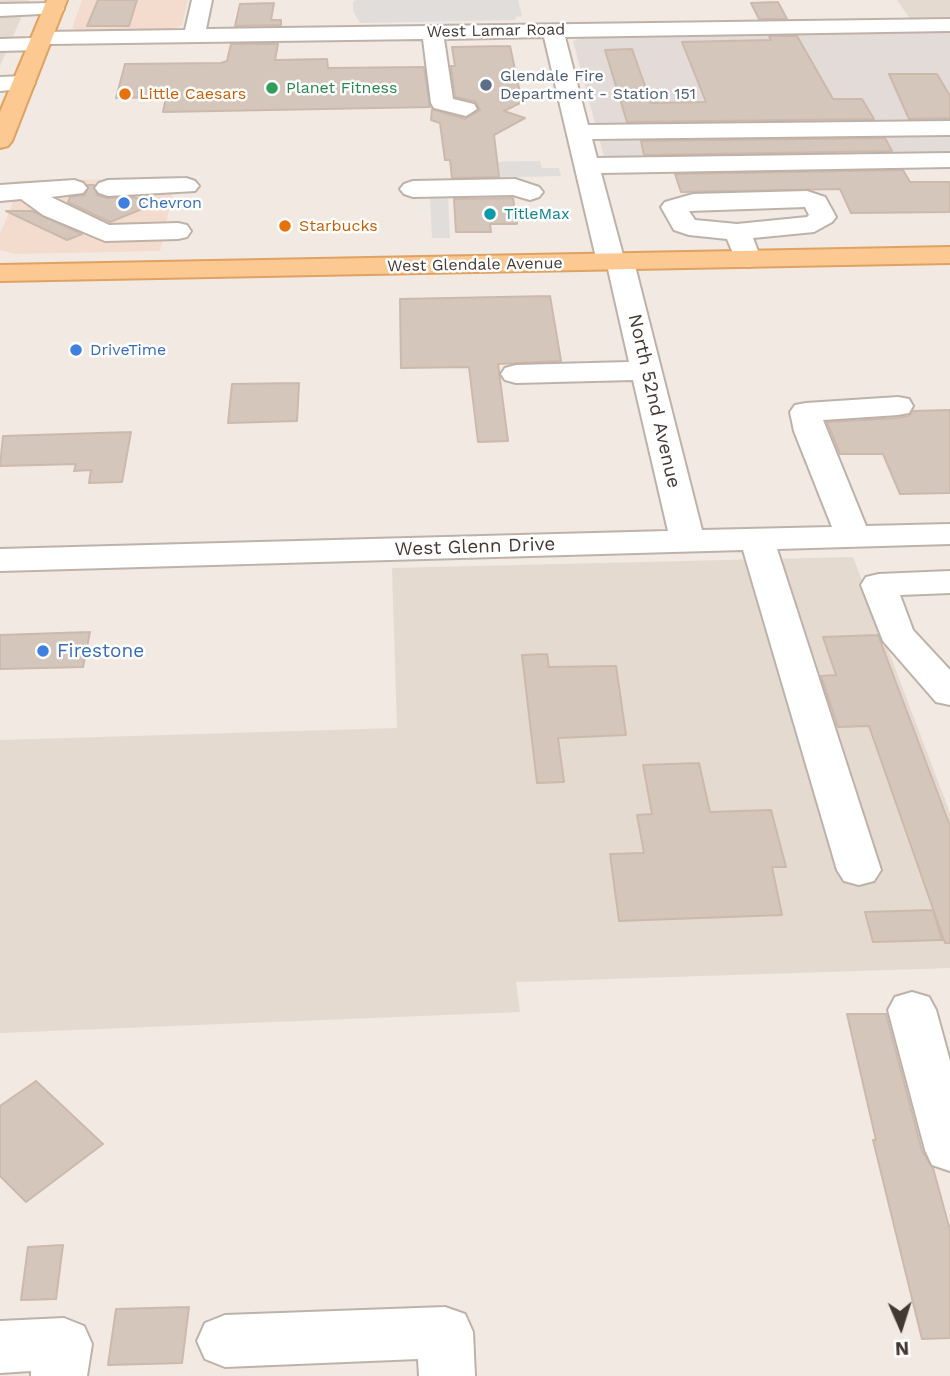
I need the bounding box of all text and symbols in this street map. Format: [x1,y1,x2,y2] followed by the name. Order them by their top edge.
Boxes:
[427,20,565,42] street label: West Lamar Road
[500,66,696,104] place label: Glendale Fire Department - Station 151
[478,77,494,93] marker: Glendale Fire Department - Station 151
[286,78,397,98] place label: Planet Fitness
[264,80,280,96] marker: Planet Fitness
[139,84,246,104] place label: Little Caesars
[117,86,133,102] marker: Little Caesars
[138,193,202,213] place label: Chevron
[116,195,132,211] marker: Chevron
[504,204,570,224] place label: TitleMax
[482,206,498,222] marker: TitleMax
[299,216,378,236] place label: Starbucks
[277,218,293,234] marker: Starbucks
[387,254,563,276] street label: West Glendale Avenue
[623,312,685,490] street label: North 52nd Avenue
[90,340,166,360] place label: DriveTime
[68,342,84,358] marker: DriveTime
[394,533,556,561] street label: West Glenn Drive
[57,640,144,662] place label: Firestone
[35,643,51,659] marker: Firestone
[866,1292,936,1362] north arrow
[894,1337,910,1360] text: N

